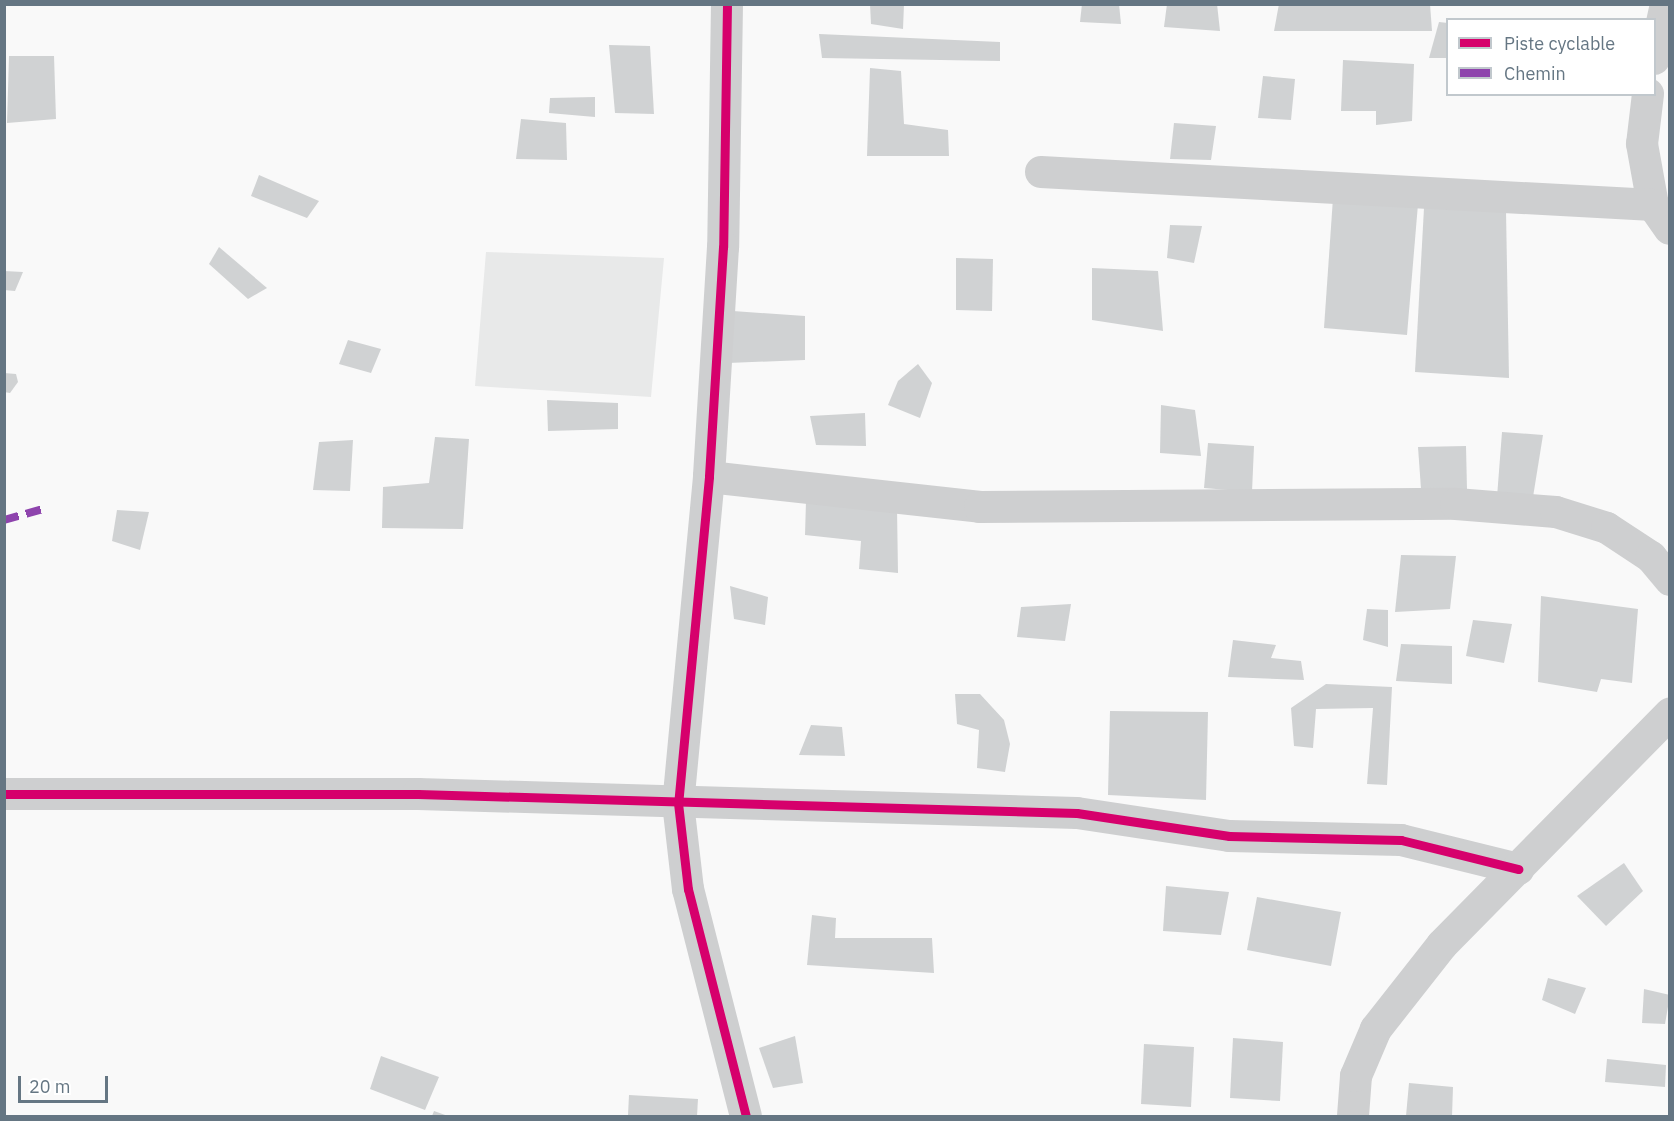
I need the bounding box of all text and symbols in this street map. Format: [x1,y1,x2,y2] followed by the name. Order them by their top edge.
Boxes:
[1446,18,1656,96] legend
[1504,32,1615,55] text: Piste cyclable
[1504,62,1566,85] text: Chemin
[21,1064,111,1102] scale bar
[29,1075,71,1098] text: 20 m

